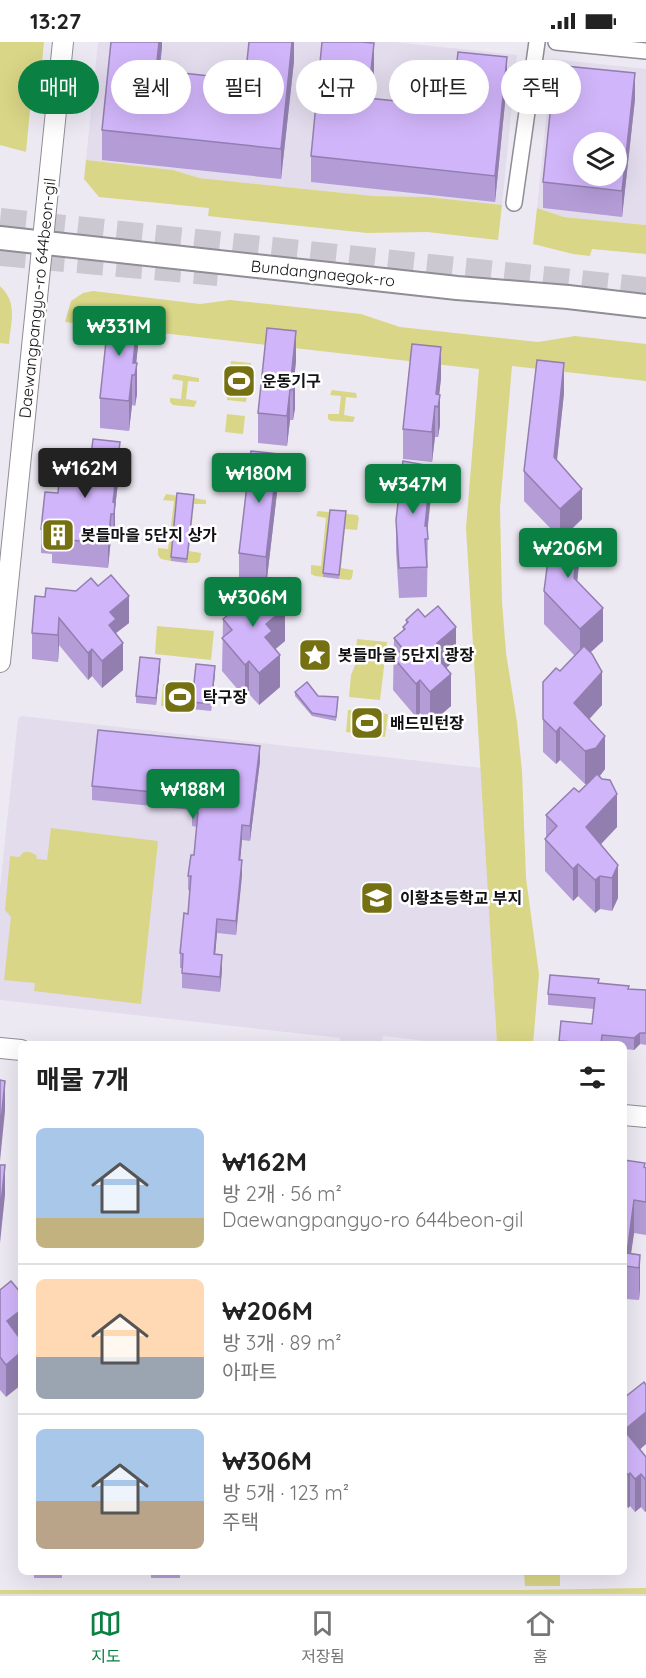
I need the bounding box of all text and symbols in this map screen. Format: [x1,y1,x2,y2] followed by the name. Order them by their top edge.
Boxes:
[30,7,81,35] text: 13:27
[18,60,99,114] chip: 매매
[111,60,191,114] chip: 월세
[203,60,284,114] chip: 필터
[296,60,377,114] chip: 신규
[389,60,489,114] chip: 아파트
[501,60,581,114] chip: 주택
[573,132,627,186] map controls
[573,132,627,186] button: layers
[14,177,60,419] street label: Daewangpangyo-ro 644beon-gil
[250,255,396,291] street label: Bundangnaegok-ro
[77,306,161,357] pin: ₩331M
[87,313,151,338] text: ₩331M
[221,363,257,399] sports icon: 운동기구
[262,371,321,391] place label: 운동기구
[43,448,127,499] pin: ₩162M
[217,453,301,504] pin: ₩180M
[52,455,118,480] text: ₩162M
[226,460,292,485] text: ₩180M
[371,464,455,515] pin: ₩347M
[379,471,447,496] text: ₩347M
[40,517,76,553] building icon: 봇들마을 5단지 상가
[81,525,217,545] place label: 봇들마을 5단지 상가
[526,528,610,579] pin: ₩206M
[533,535,603,560] text: ₩206M
[211,577,295,628] pin: ₩306M
[218,584,288,609] text: ₩306M
[297,637,333,673] place icon: 봇들마을 5단지 광장
[338,645,474,665] place label: 봇들마을 5단지 광장
[162,679,198,715] sports icon: 탁구장
[203,687,247,707] place label: 탁구장
[349,705,385,741] sports icon: 배드민턴장
[390,713,464,733] place label: 배드민턴장
[151,769,235,820] pin: ₩188M
[161,776,225,801] text: ₩188M
[359,880,395,916] school or university icon: 이황초등학교 부지
[400,888,522,908] place label: 이황초등학교 부지
[576,1061,609,1094] icon: filters
[36,1063,129,1096] text: 매물 7개
[222,1145,307,1178] text: ₩162M
[84,1152,156,1224] icon: home
[222,1181,342,1206] text: 방 2개 · 56 m²
[222,1207,524,1232] text: Daewangpangyo-ro 644beon-gil
[222,1294,313,1327] text: ₩206M
[84,1303,156,1375] icon: home
[222,1330,342,1355] text: 방 3개 · 89 m²
[222,1359,277,1384] text: 아파트
[222,1444,312,1477] text: ₩306M
[84,1453,156,1525] icon: home
[222,1480,349,1505] text: 방 5개 · 123 m²
[222,1509,259,1534] text: 주택
[89,1607,122,1667] tab: 지도
[301,1607,345,1667] tab: 저장됨
[524,1607,557,1667] tab: 홈

